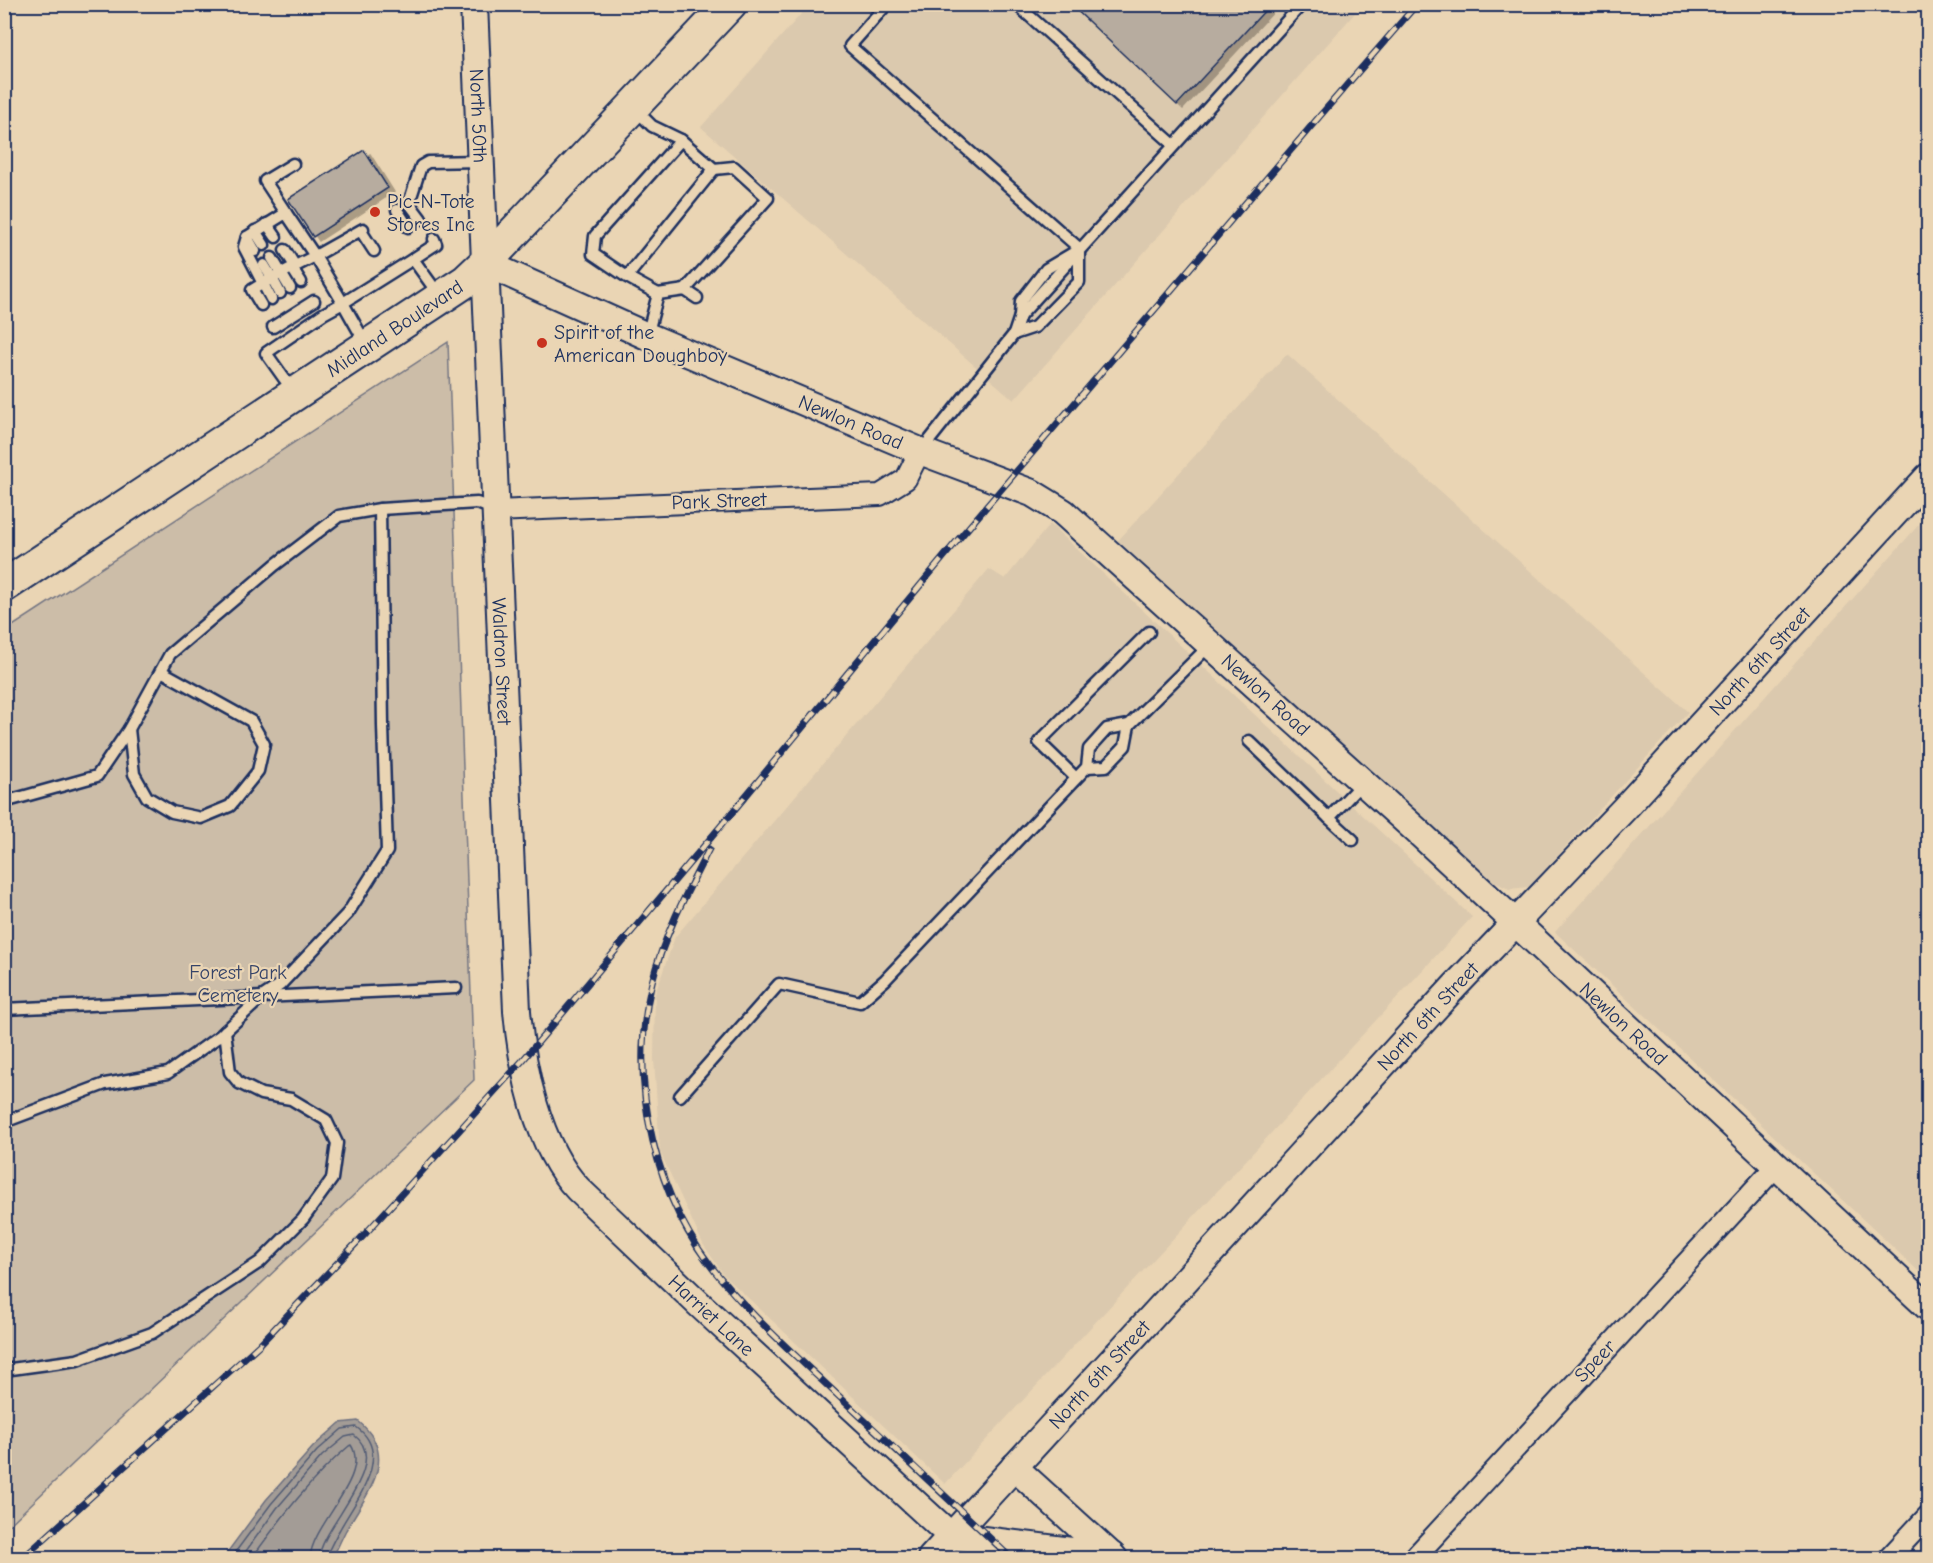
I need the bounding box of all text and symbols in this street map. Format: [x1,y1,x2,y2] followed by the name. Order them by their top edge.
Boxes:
[465,68,492,164] street label: North 50th
[387,190,475,236] place label: Pic-N-Tote Stores Inc
[368,205,382,219] marker: Pic-N-Tote Stores Inc
[322,275,467,382] street label: Midland Boulevard
[554,321,727,367] place label: Spirit of the American Doughboy
[535,336,549,350] marker: Spirit of the American Doughboy
[795,390,907,454] street label: Newlon Road
[671,488,768,514] street label: Park Street
[488,597,516,727] street label: Waldron Street
[1704,601,1816,720] street label: North 6th Street
[1217,649,1315,741] street label: Newlon Road
[1372,956,1484,1075] street label: North 6th Street
[189,961,287,1007] park label: Forest Park Cemetery
[1575,977,1672,1070] street label: Newlon Road
[664,1270,759,1361] street label: Harriet Lane
[1044,1314,1155,1433] street label: North 6th Street
[1570,1335,1620,1387] street label: Speer

